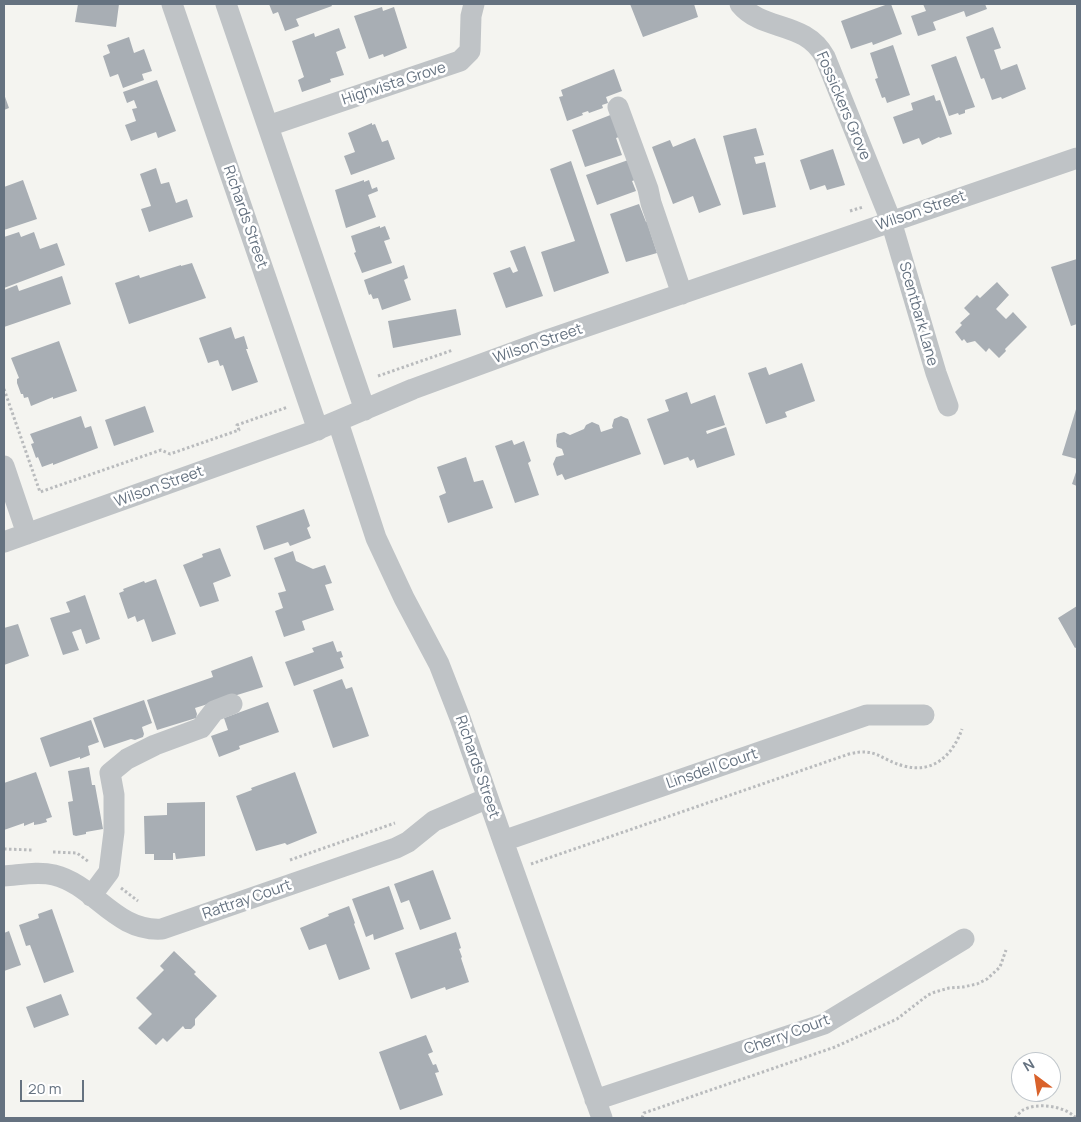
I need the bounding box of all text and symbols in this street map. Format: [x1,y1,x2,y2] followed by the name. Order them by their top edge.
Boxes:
[812,49,874,163] street label: Fossickers Grove
[340,59,448,109] street label: Highvista Grove
[219,163,271,271] street label: Richards Street
[874,187,968,235] street label: Wilson Street
[895,260,941,368] street label: Scentbark Lane
[491,320,585,368] street label: Wilson Street
[112,463,206,511] street label: Wilson Street
[451,713,503,821] street label: Richards Street
[664,745,760,793] street label: Linsdell Court
[200,876,294,924] street label: Rattray Court
[742,1011,832,1059] street label: Cherry Court
[1011,1052,1061,1102] north arrow
[1019,1054,1038,1075] text: N
[22,1070,86,1102] scale bar
[28,1078,61,1099] text: 20 m

